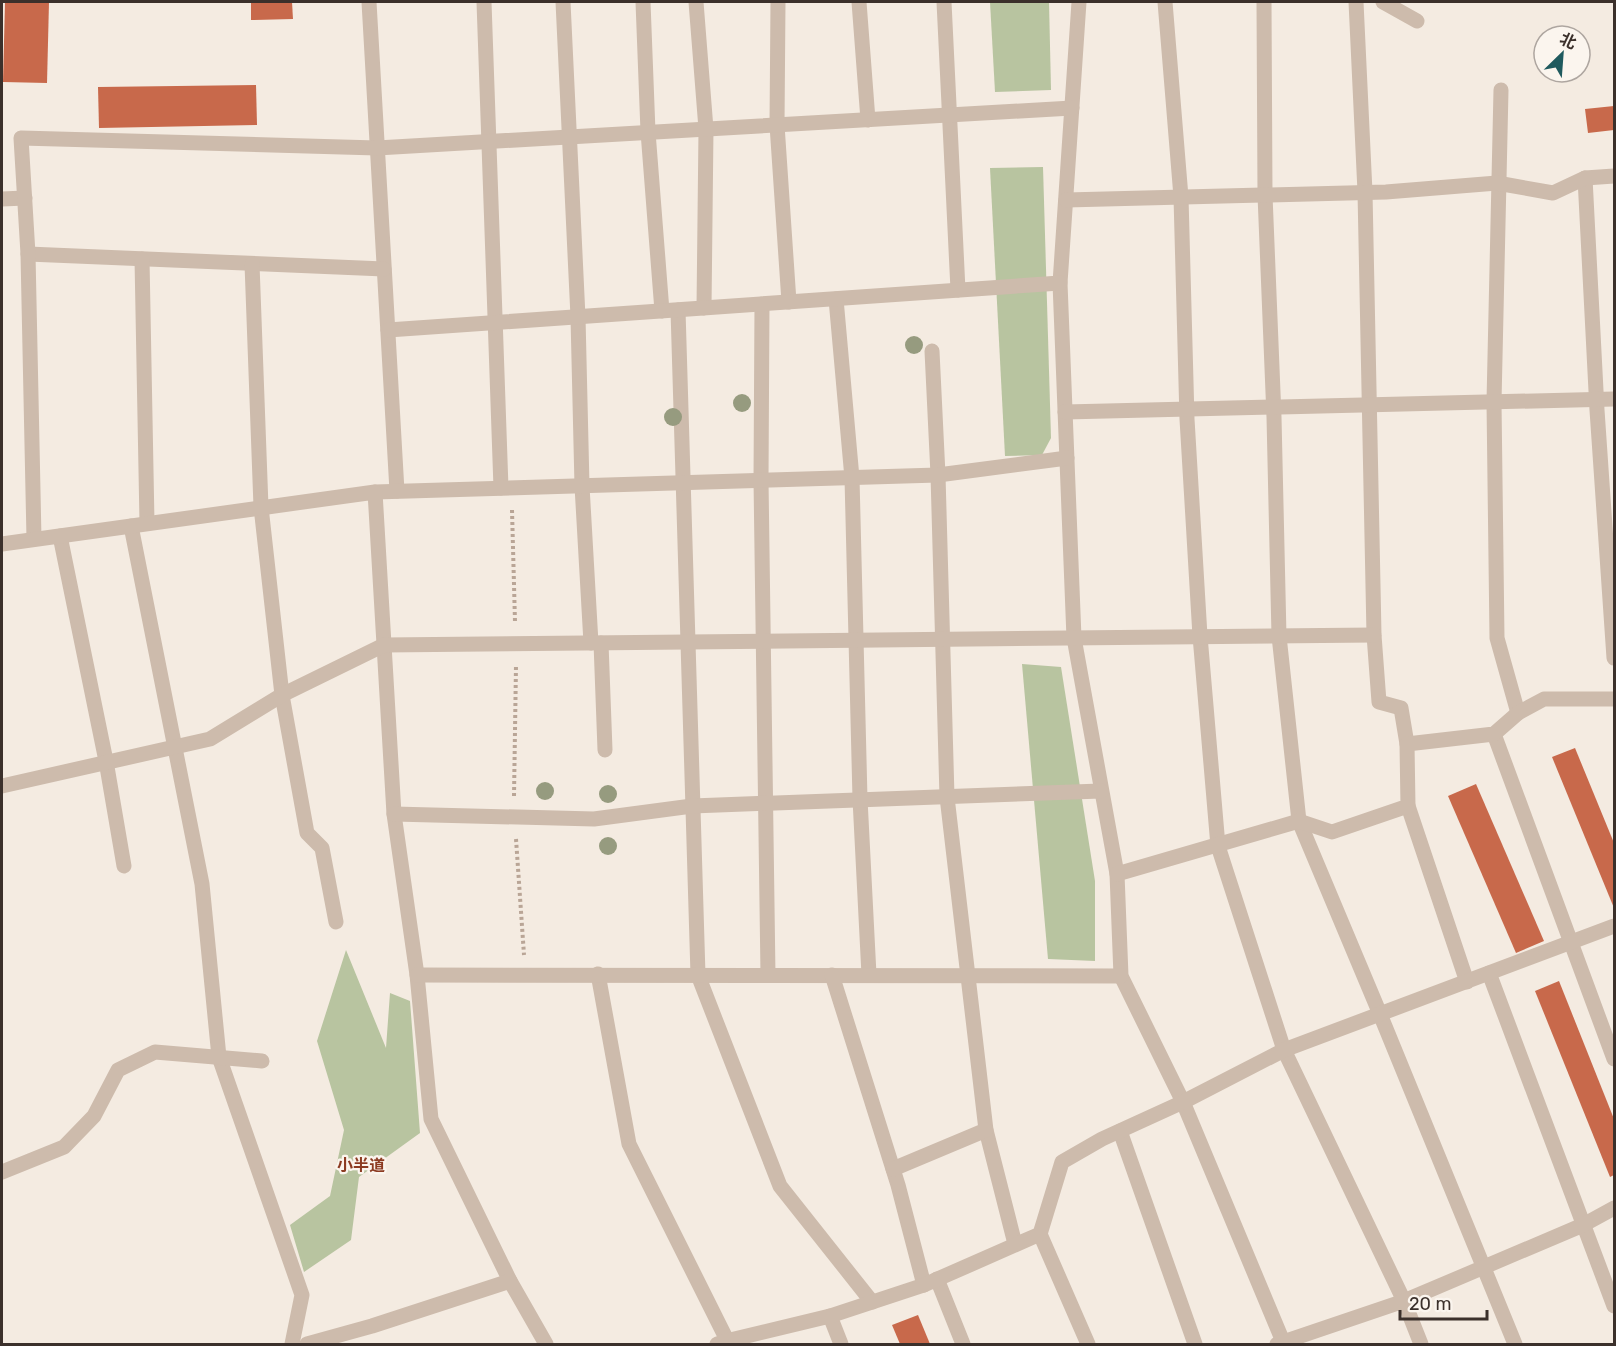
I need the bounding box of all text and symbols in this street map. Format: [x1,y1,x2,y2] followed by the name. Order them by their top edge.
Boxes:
[1532,24,1592,84] north arrow
[1557,29,1579,53] text: 北
[337,1156,385,1175] district label: 小半道
[1400,1283,1487,1321] scale bar
[1409,1293,1451,1315] text: 20 m

